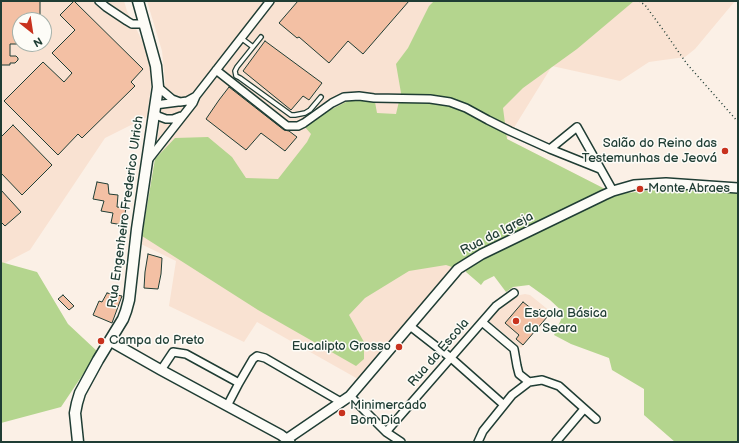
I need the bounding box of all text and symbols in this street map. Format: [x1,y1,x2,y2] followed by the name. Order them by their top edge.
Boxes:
[12,12,52,52] north arrow
[31,34,45,50] text: N
[105,115,147,309] street label: Rua Engenheiro Frederico Ulrich
[582,136,717,167] place label: Salão do Reino das Testemunhas de Jeová
[720,146,730,156] marker: Salão do Reino das Testemunhas de Jeová
[648,181,730,197] place label: Monte Abraes
[635,184,645,194] marker: Monte Abraes
[458,209,536,259] street label: Rua da Igreja
[524,306,607,337] place label: Escola Básica da Seara
[405,316,473,390] street label: Rua da Escola
[511,316,521,326] marker: Escola Básica da Seara
[109,333,204,349] place label: Campa do Preto
[96,336,106,346] marker: Campa do Preto
[292,339,391,355] place label: Eucalipto Grosso
[394,342,404,352] marker: Eucalipto Grosso
[350,398,427,429] place label: Minimercado Bom Dia
[337,408,347,418] marker: Minimercado Bom Dia

